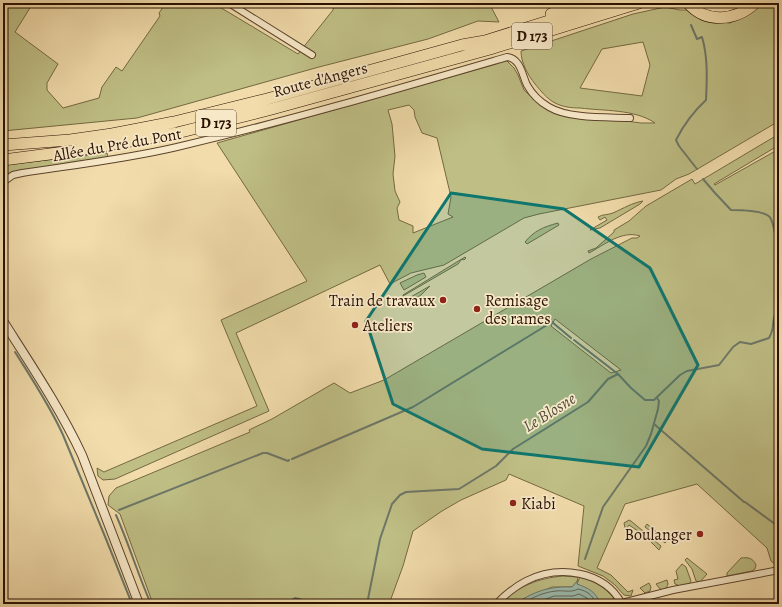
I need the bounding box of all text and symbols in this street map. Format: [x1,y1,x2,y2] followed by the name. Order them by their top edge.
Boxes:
[512,23,552,49] road number: D 173
[271,57,370,103] street label: Route d'Angers
[196,110,236,136] road number: D 173
[50,123,183,167] street label: Allée du Pré du Pont
[329,290,435,312] place label: Train de travaux
[485,290,551,330] place label: Remisage des rames
[438,295,448,305] marker: Train de travaux
[472,304,482,314] marker: Remisage des rames
[362,315,413,337] place label: Ateliers
[350,320,360,330] marker: Ateliers
[518,387,580,438] water label: Le Blosne
[521,493,556,515] place label: Kiabi
[508,498,518,508] marker: Kiabi
[625,524,692,546] place label: Boulanger
[695,529,705,539] marker: Boulanger

